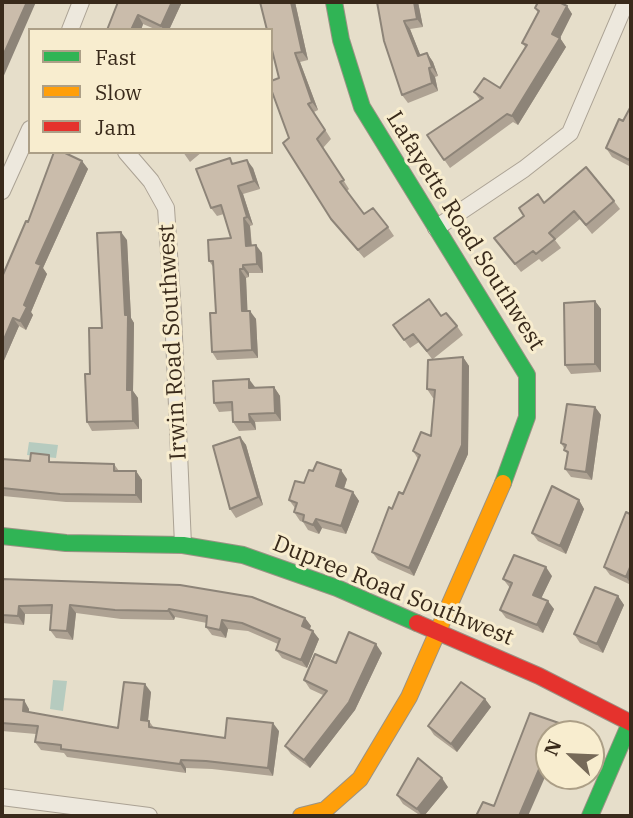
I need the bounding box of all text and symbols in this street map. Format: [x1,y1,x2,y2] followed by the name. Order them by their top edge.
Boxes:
[28,28,273,154] legend
[95,43,136,71] text: Fast
[95,78,142,106] text: Slow
[380,106,550,356] street label: Lafayette Road Southwest
[95,113,136,141] text: Jam
[153,223,193,461] street label: Irwin Road Southwest
[269,530,517,652] street label: Dupree Road Southwest
[535,720,605,790] north arrow
[539,736,566,759] text: N

